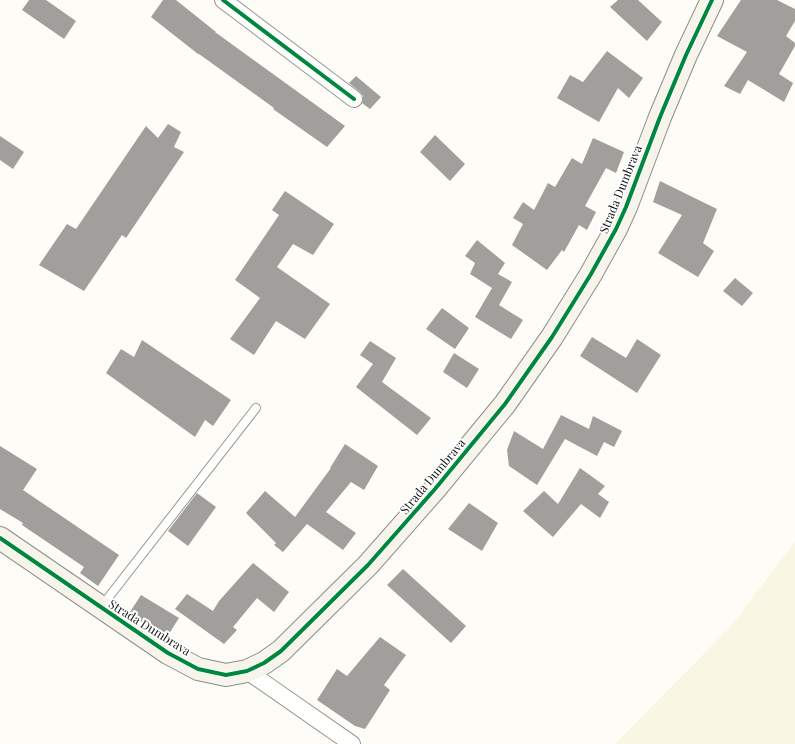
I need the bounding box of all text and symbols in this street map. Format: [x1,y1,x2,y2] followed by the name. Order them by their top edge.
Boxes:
[595,142,645,236] street label: Strada Dumbrava
[396,435,468,517] street label: Strada Dumbrava
[106,595,194,659] street label: Strada Dumbrava

